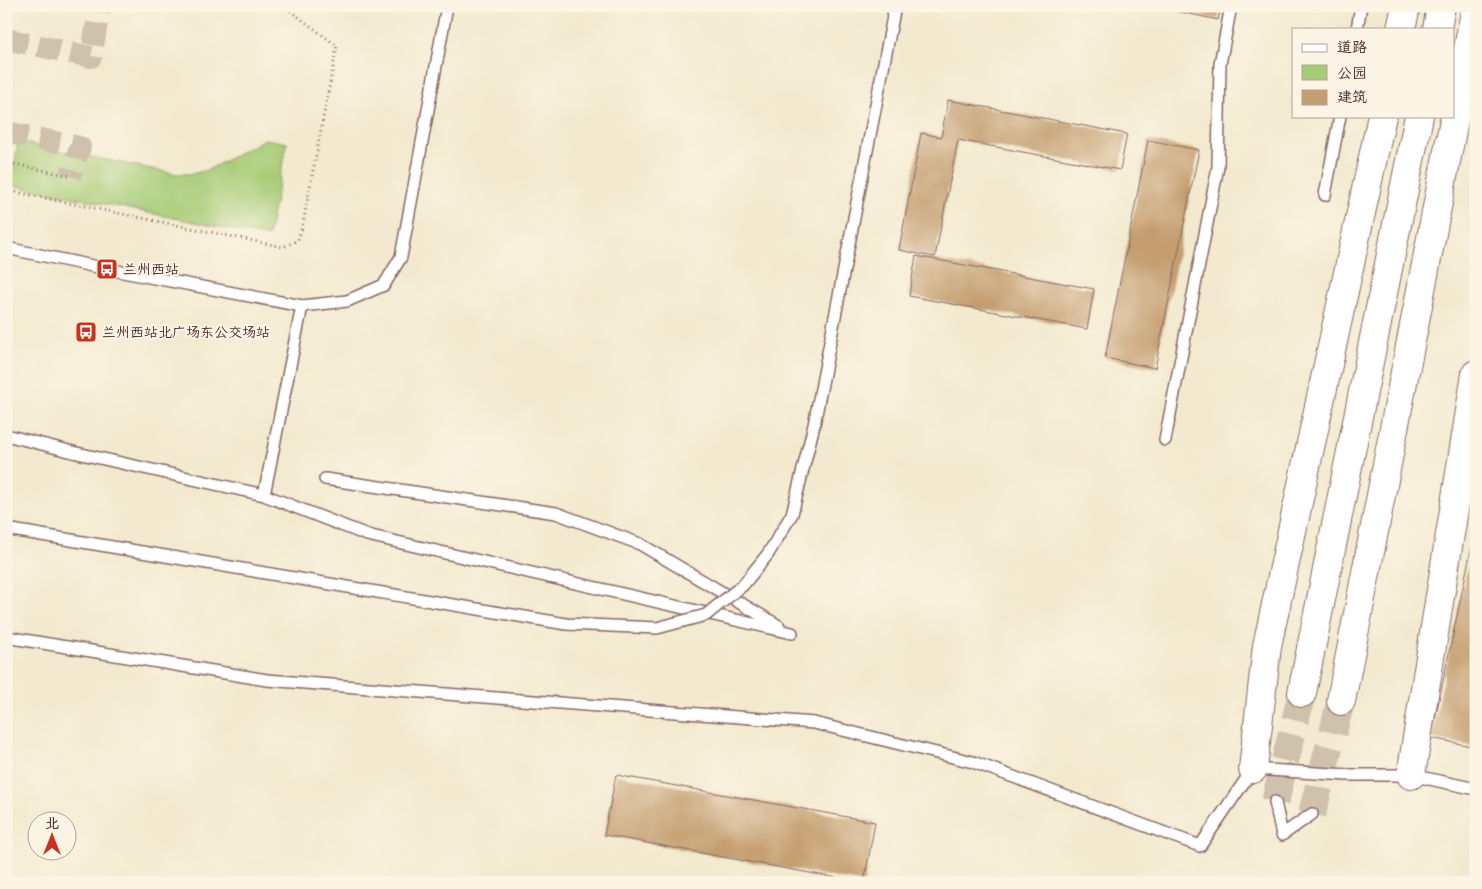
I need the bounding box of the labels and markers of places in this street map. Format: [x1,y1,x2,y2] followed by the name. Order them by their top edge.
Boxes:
[95,257,119,281] bus stop icon: 兰州西站
[123,262,179,280] place label: 兰州西站
[74,320,98,344] bus stop icon: 兰州西站北广场东公交场站
[102,325,270,343] place label: 兰州西站北广场东公交场站

